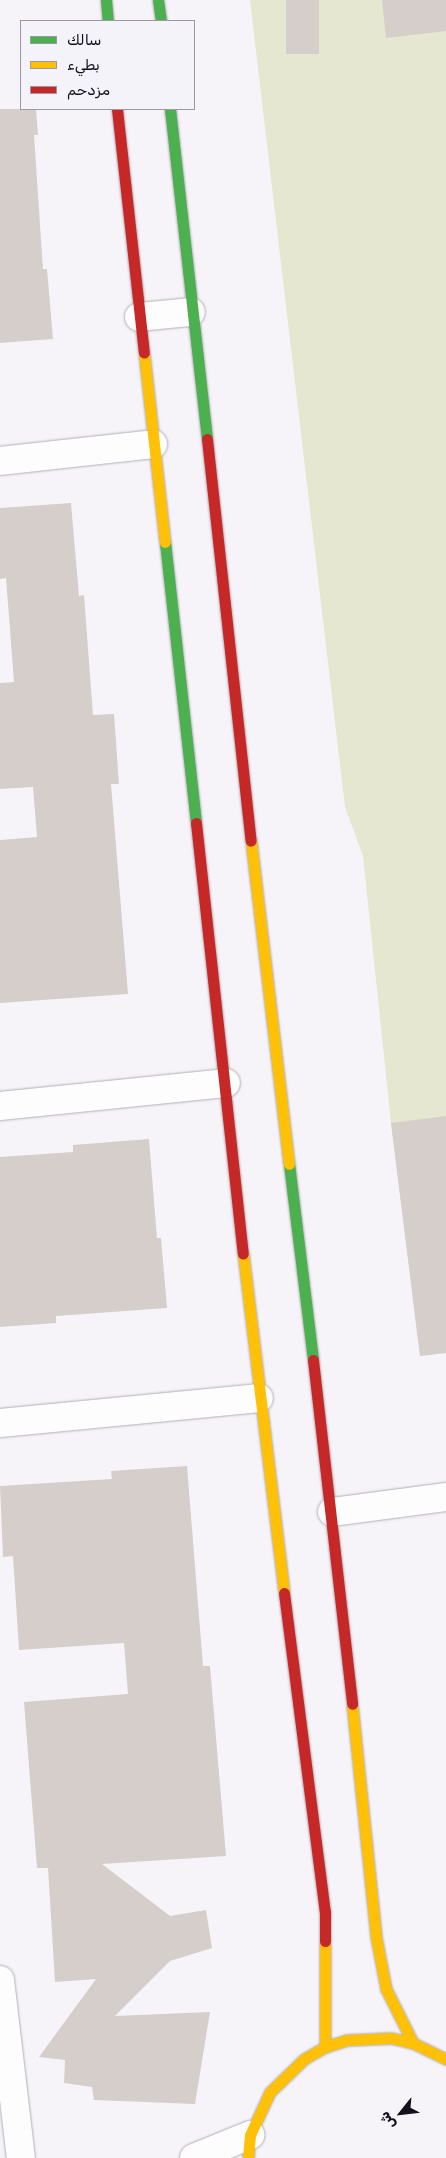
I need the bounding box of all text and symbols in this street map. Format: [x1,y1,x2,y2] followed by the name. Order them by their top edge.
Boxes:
[20,20,195,110] legend
[67,31,102,49] text: سالك
[67,56,100,74] text: بطيء
[67,81,110,99] text: مزدحم
[376,2088,426,2138] north arrow
[376,2109,399,2132] text: ش

